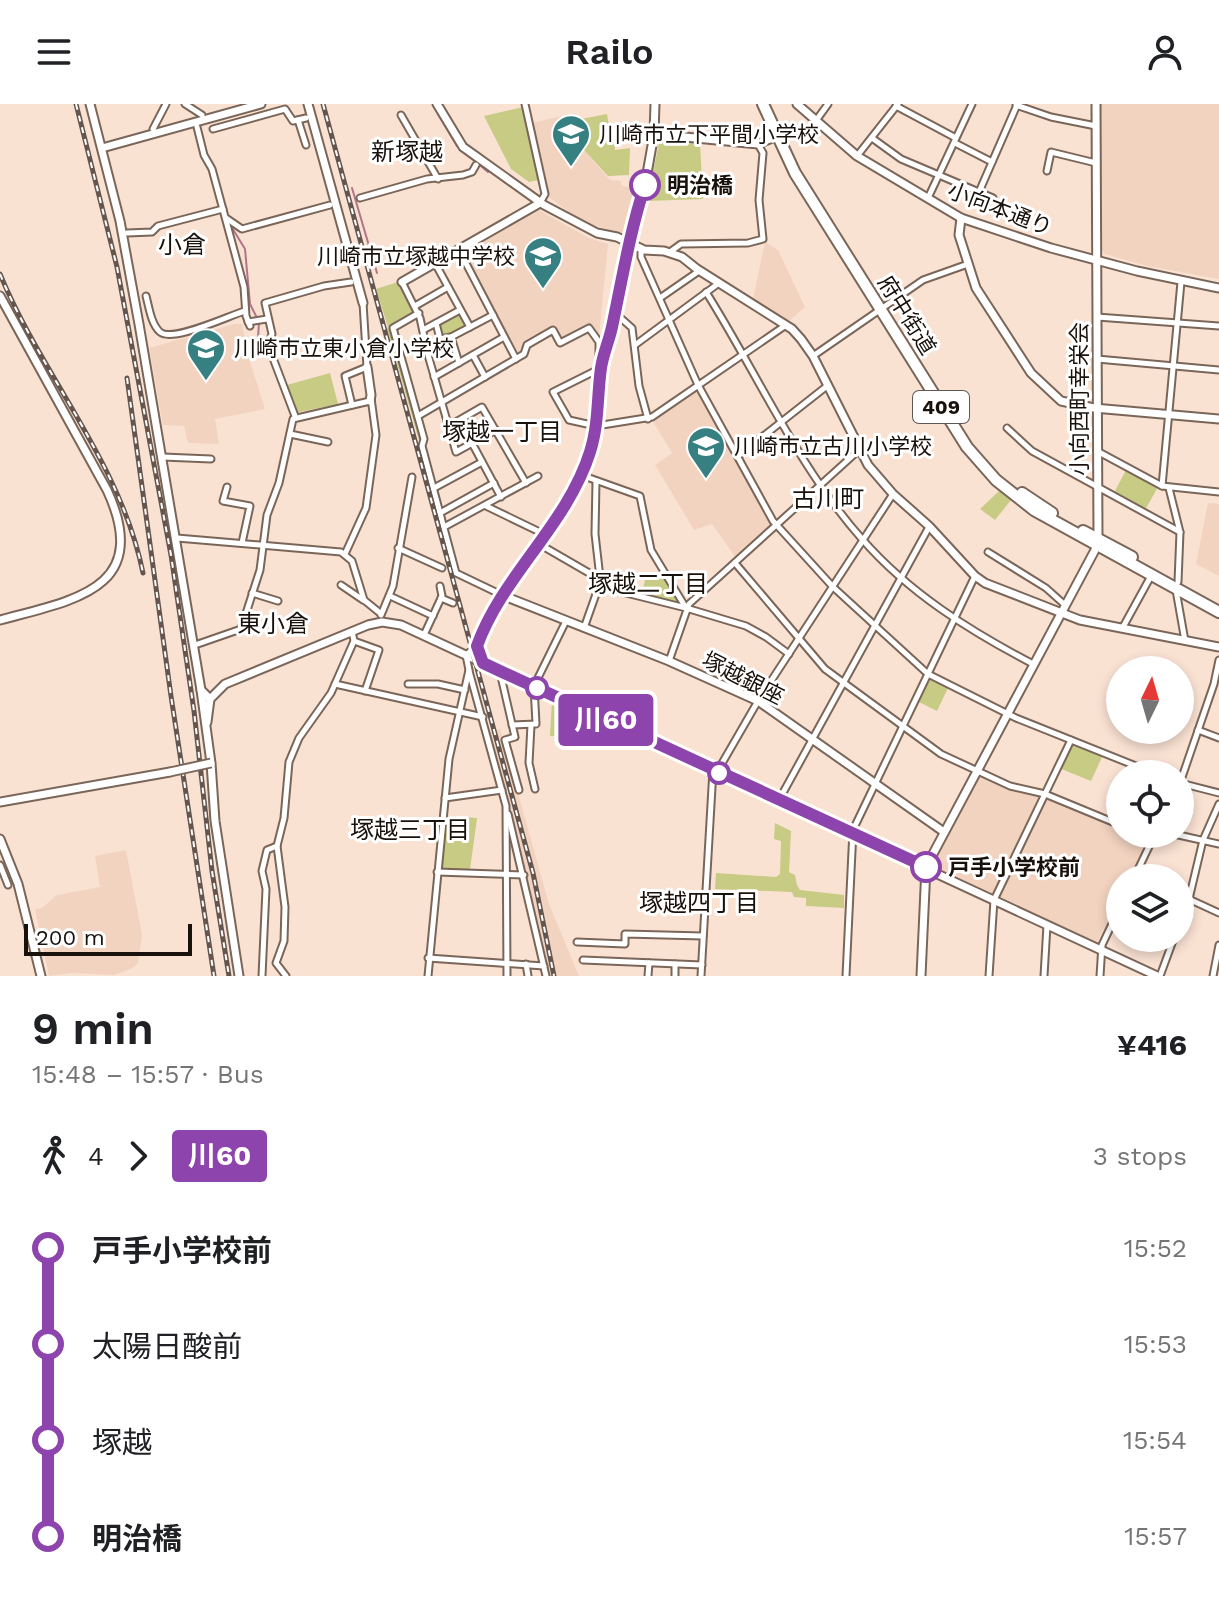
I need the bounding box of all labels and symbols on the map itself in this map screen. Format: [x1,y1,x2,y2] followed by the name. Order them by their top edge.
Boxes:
[550,113,592,168] school or university icon: 川崎市立下平間小学校
[599,122,819,147] place label: 川崎市立下平間小学校
[371,138,443,166] district label: 新塚越
[630,170,660,200] marker: 明治橋
[667,173,733,198] place label: 明治橋
[944,178,1056,240] street label: 小向本通り
[158,231,206,259] district label: 小倉
[522,235,564,290] school or university icon: 川崎市立塚越中学校
[317,244,515,269] place label: 川崎市立塚越中学校
[873,271,941,359] street label: 府中街道
[1067,322,1092,476] street label: 小向西町幸栄会
[185,327,227,382] school or university icon: 川崎市立東小倉小学校
[234,336,454,361] place label: 川崎市立東小倉小学校
[913,391,969,423] road number: 409
[442,418,562,446] district label: 塚越一丁目
[685,425,727,480] school or university icon: 川崎市立古川小学校
[734,434,932,459] place label: 川崎市立古川小学校
[792,485,864,513] district label: 古川町
[588,570,708,598] district label: 塚越二丁目
[237,610,309,638] district label: 東小倉
[698,647,788,709] street label: 塚越銀座
[1106,656,1194,744] north arrow
[526,677,548,699] unlabelled marker
[560,694,652,746] line badge: 川60
[708,762,730,784] unlabelled marker
[350,816,470,844] district label: 塚越三丁目
[911,852,941,882] marker: 戸手小学校前
[948,855,1080,880] place label: 戸手小学校前
[639,889,759,917] district label: 塚越四丁目
[24,920,192,956] scale bar

